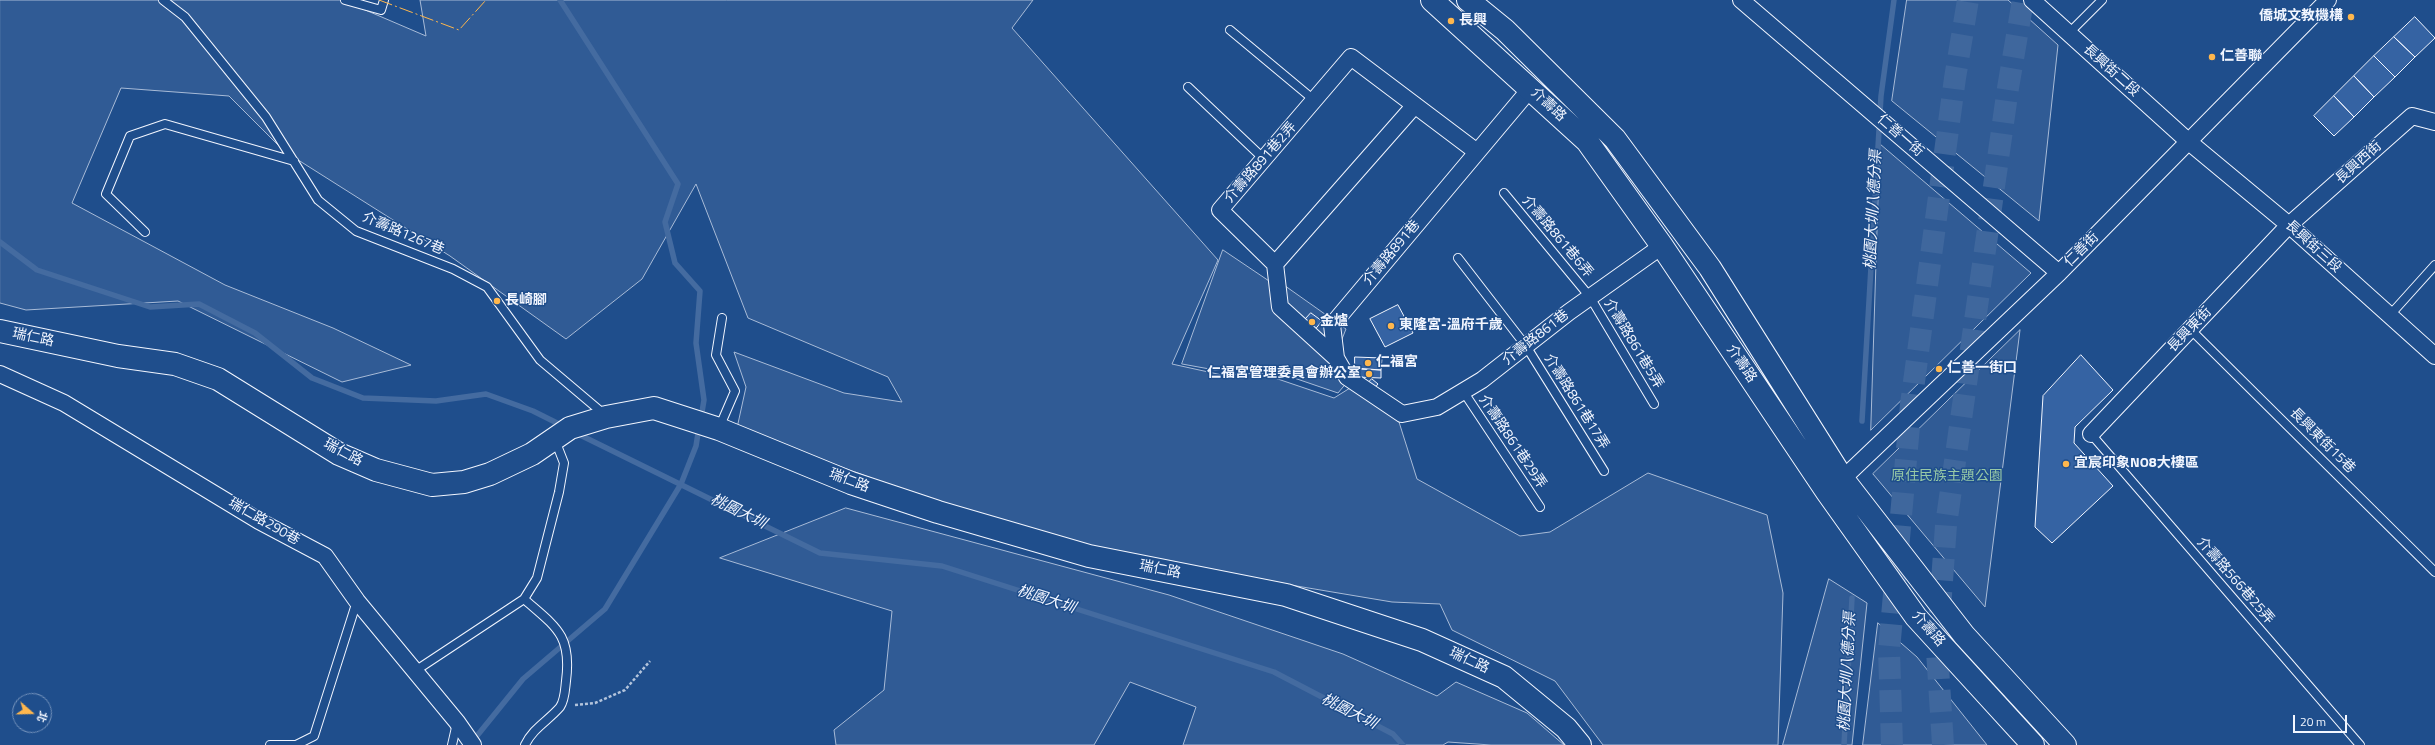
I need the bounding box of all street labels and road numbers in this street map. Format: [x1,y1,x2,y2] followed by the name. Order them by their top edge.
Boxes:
[2079,41,2143,101] street label: 長興街二段
[1527,85,1569,125] street label: 介壽路
[1873,111,1927,161] street label: 仁善一街
[1221,119,1301,207] street label: 介壽路891巷2弄
[2333,138,2385,188] street label: 長興西街
[1518,193,1596,281] street label: 介壽路861巷6弄
[360,209,446,259] street label: 介壽路1267巷
[1360,217,1424,289] street label: 介壽路891巷
[2281,217,2345,277] street label: 長興街三段
[2061,229,2103,271] street label: 仁善街
[1600,296,1666,392] street label: 介壽路861巷5弄
[2165,304,2215,356] street label: 長興東街
[1499,307,1573,369] street label: 介壽路861巷
[11,325,55,351] street label: 瑞仁路
[1722,342,1760,386] street label: 介壽路
[1540,351,1612,453] street label: 介壽路861巷17弄
[1475,392,1549,492] street label: 介壽路861巷29弄
[2286,405,2358,477] street label: 長興東街15巷
[321,436,365,470] street label: 瑞仁路
[826,466,872,496] street label: 瑞仁路
[225,495,303,549] street label: 瑞仁路290巷
[2193,534,2277,628] street label: 介壽路566巷25弄
[1138,558,1182,582] street label: 瑞仁路
[1908,608,1948,650] street label: 介壽路
[1446,645,1492,677] street label: 瑞仁路

